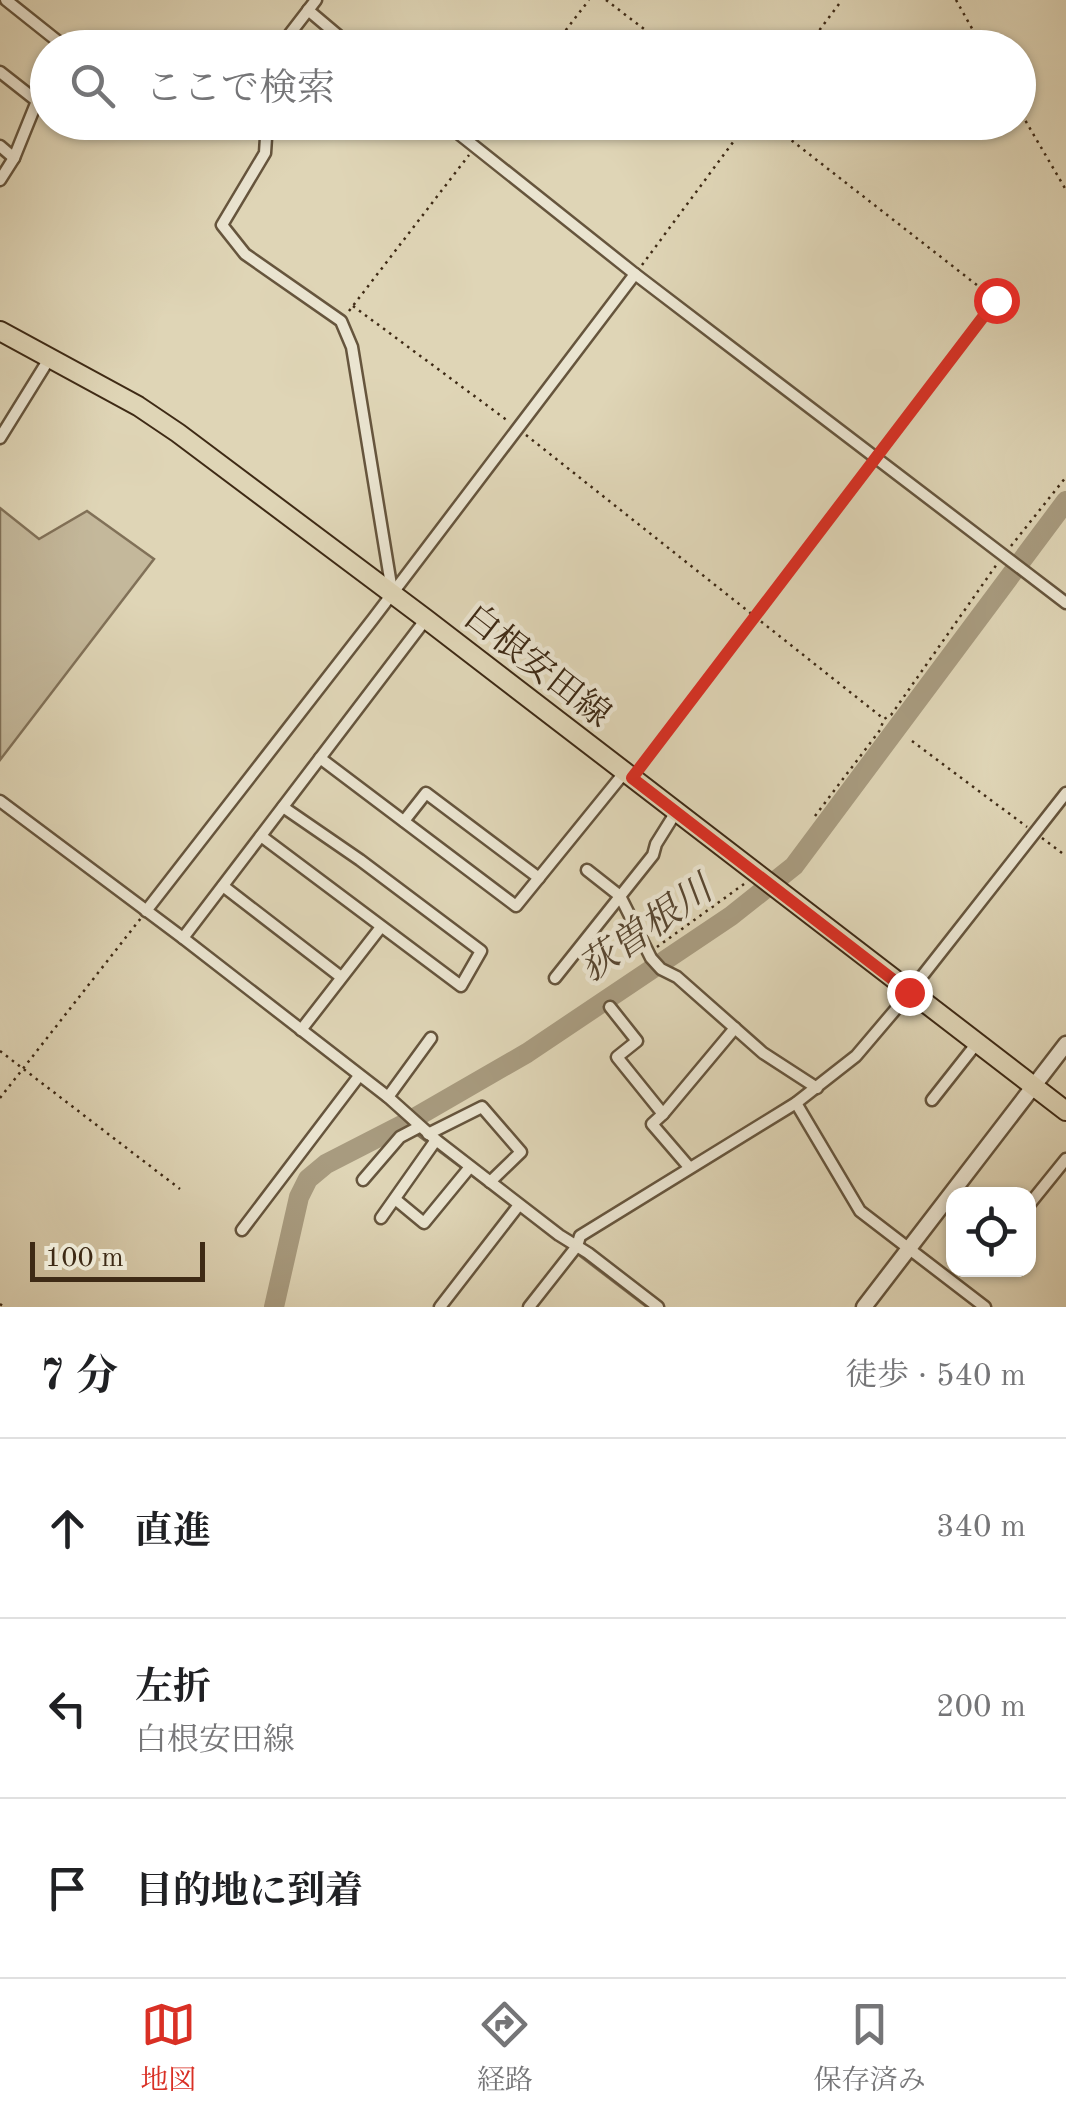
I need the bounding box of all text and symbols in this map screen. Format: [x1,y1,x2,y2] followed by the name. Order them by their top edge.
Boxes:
[30,30,1036,140] search box
[65,58,120,113] icon: search
[145,71,335,109] text: ここで検索
[974,278,1020,324] route start
[457,597,618,735] street label: 白根安田線
[572,867,723,990] water label: 荻曽根川
[887,970,933,1016] route end
[946,1187,1036,1277] map controls
[946,1187,1036,1277] button: locate
[30,1237,205,1282] scale bar
[45,1245,124,1273] text: 100 m
[40,1357,118,1399] text: 7 分
[845,1361,1026,1393] text: 徒歩 · 540 m
[40,1501,95,1556] icon: ahead
[936,1512,1026,1544] text: 340 m
[135,1514,211,1552] text: 直進
[135,1670,211,1708] text: 左折
[40,1681,95,1736] icon: left
[936,1692,1026,1724] text: 200 m
[135,1726,295,1758] text: 白根安田線
[40,1861,95,1916] icon: arrive
[135,1874,363,1912] text: 目的地に到着
[140,1997,196,2100] tab: 地図
[477,1997,533,2100] tab: 経路
[814,1997,926,2100] tab: 保存済み

